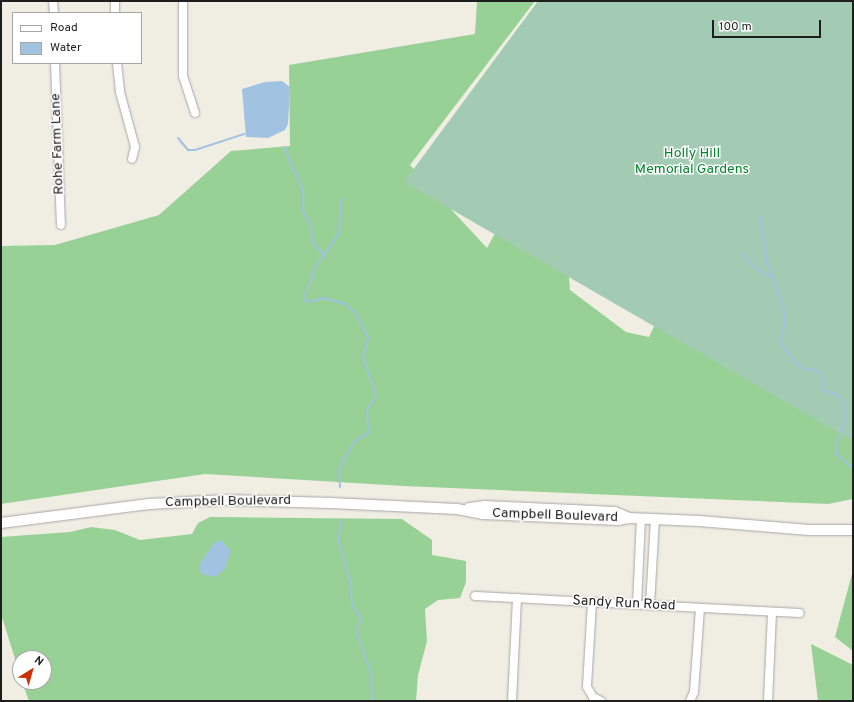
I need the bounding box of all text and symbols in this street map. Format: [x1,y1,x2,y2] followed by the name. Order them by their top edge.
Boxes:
[12,12,142,64] legend
[714,12,823,38] scale bar
[719,19,752,35] text: 100 m
[50,20,78,36] text: Road
[50,40,82,56] text: Water
[48,93,68,195] street label: Rohe Farm Lane
[635,146,749,178] park label: Holly Hill Memorial Gardens
[165,493,291,511] street label: Campbell Boulevard
[492,505,618,527] street label: Campbell Boulevard
[572,593,676,615] street label: Sandy Run Road
[12,650,52,690] north arrow
[31,653,46,669] text: N

